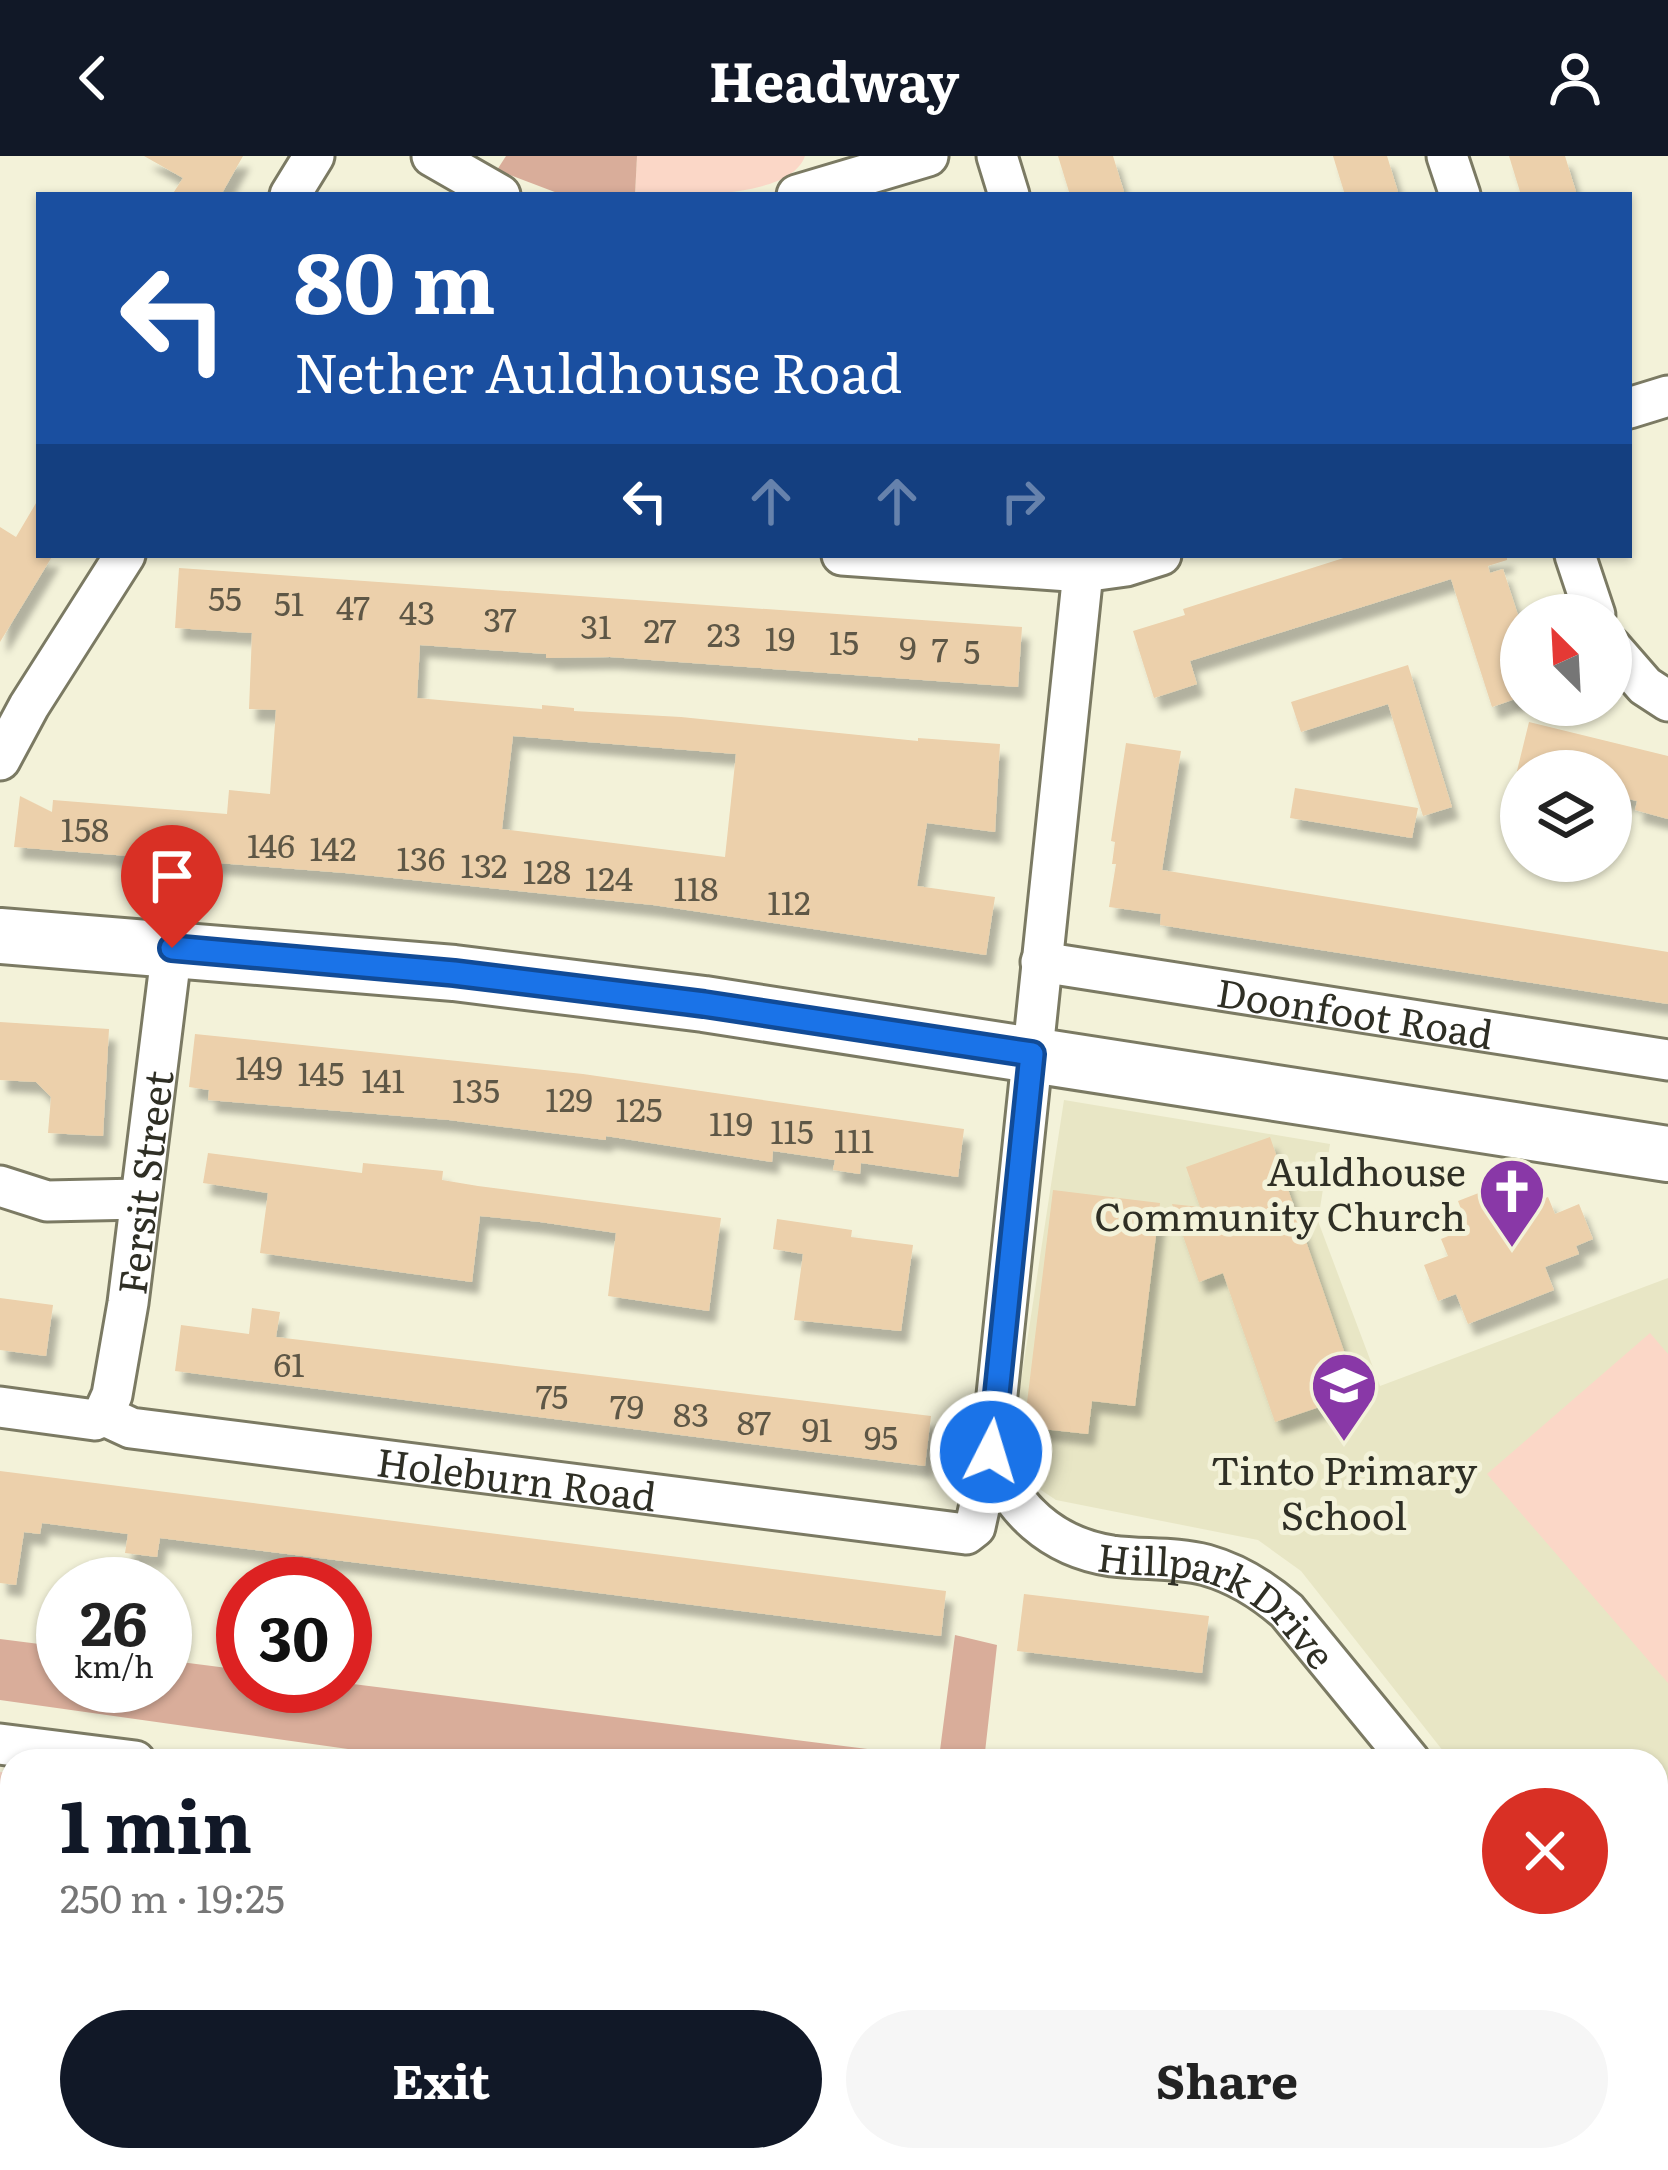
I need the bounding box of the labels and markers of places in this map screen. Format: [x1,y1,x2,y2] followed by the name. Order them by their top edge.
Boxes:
[121,825,223,948] pin
[1094,1140,1466,1243] place label: Auldhouse Community Church
[1477,1156,1547,1250] church icon: Auldhouse Community Church
[1309,1350,1379,1444] school or university icon: Tinto Primary School
[1211,1439,1478,1542] place label: Tinto Primary School

